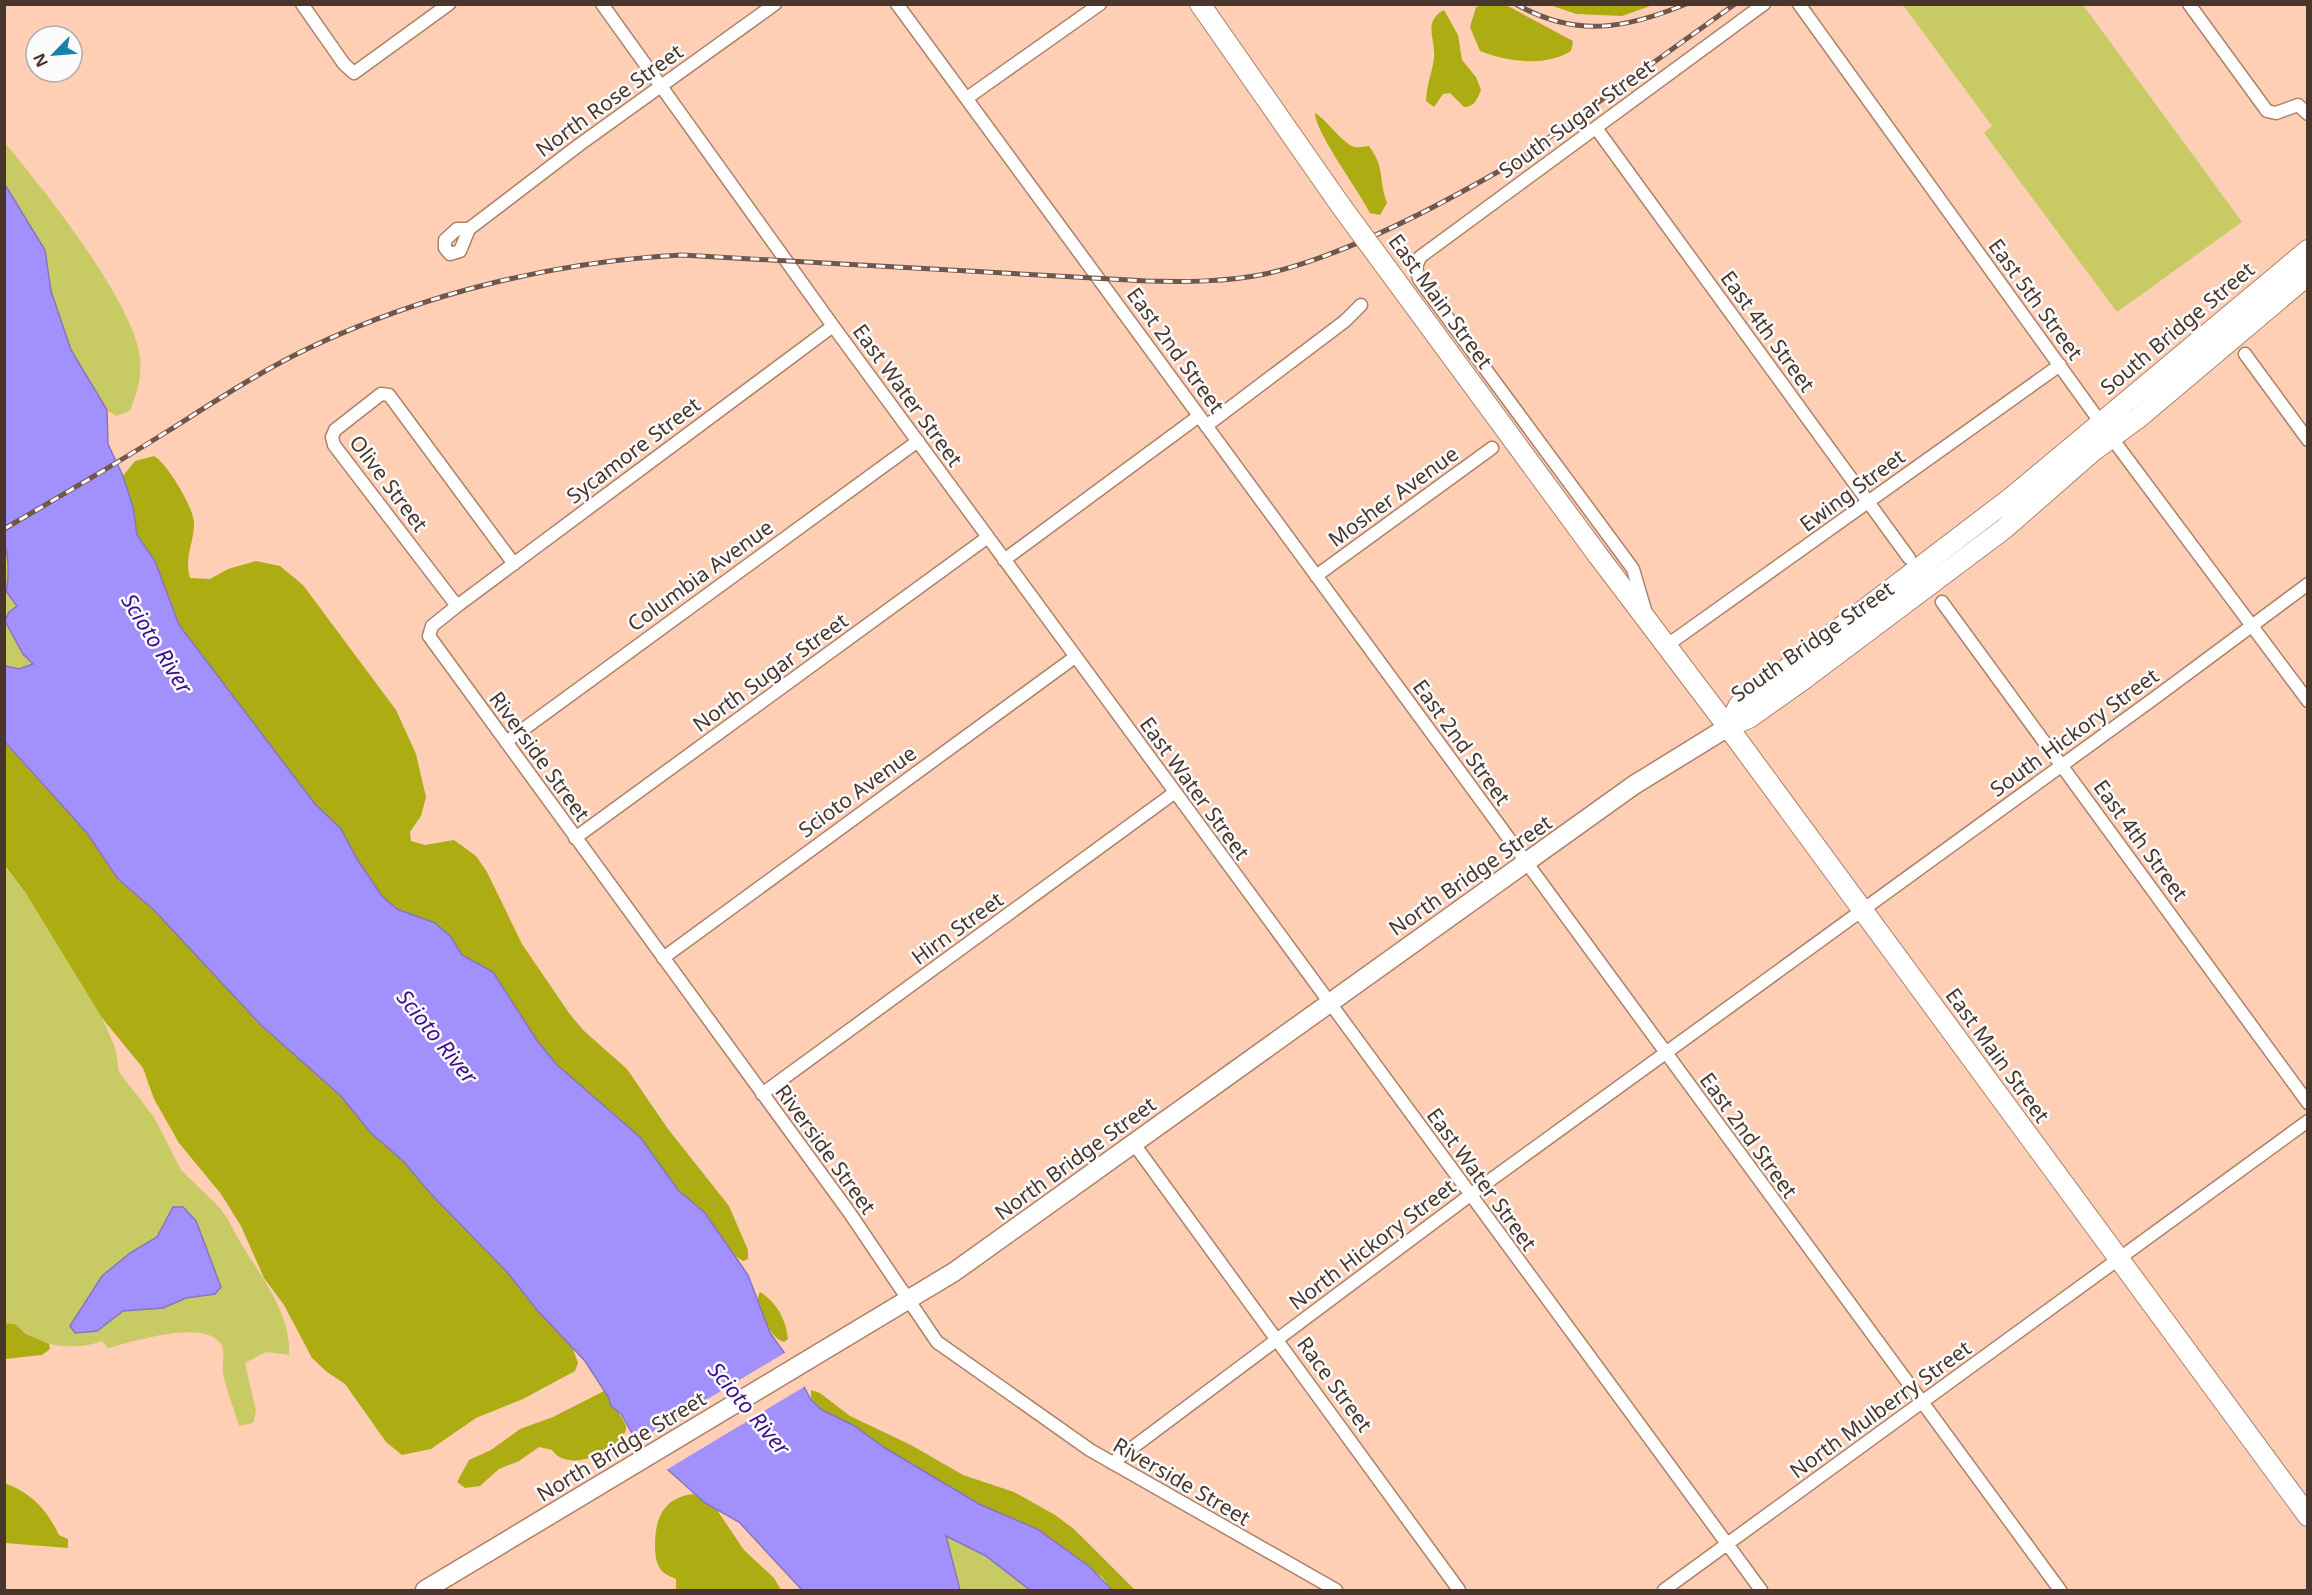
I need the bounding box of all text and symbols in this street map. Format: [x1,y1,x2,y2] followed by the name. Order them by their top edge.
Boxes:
[24,24,84,84] north arrow
[530,37,688,163] street label: North Rose Street
[28,50,53,71] text: N
[1493,52,1659,184] street label: South Sugar Street
[1383,228,1500,374] street label: East Main Street
[1983,233,2090,365] street label: East 5th Street
[2094,255,2260,401] street label: South Bridge Street
[1715,265,1822,397] street label: East 4th Street
[1121,282,1231,419] street label: East 2nd Street
[847,318,969,472] street label: East Water Street
[560,390,706,510] street label: Sycamore Street
[344,429,435,537] street label: Olive Street
[1322,439,1464,553] street label: Mosher Avenue
[1794,442,1911,538] street label: Ewing Street
[622,513,778,637] street label: Columbia Avenue
[1725,574,1899,708] street label: South Bridge Street
[115,587,201,700] water label: Scioto River
[687,606,854,738] street label: North Sugar Street
[1984,661,2164,803] street label: South Hickory Street
[1407,674,1517,811] street label: East 2nd Street
[483,685,597,827] street label: Riverside Street
[1134,711,1256,865] street label: East Water Street
[792,739,922,843] street label: Scioto Avenue
[2088,774,2195,906] street label: East 4th Street
[1383,808,1557,942] street label: North Bridge Street
[906,885,1009,971] street label: Hirn Street
[1940,982,2057,1128] street label: East Main Street
[391,983,486,1090] water label: Scioto River
[1694,1067,1804,1204] street label: East 2nd Street
[769,1078,883,1220] street label: Riverside Street
[989,1090,1162,1226] street label: North Bridge Street
[1421,1102,1543,1256] street label: East Water Street
[1283,1172,1461,1316] street label: North Hickory Street
[1291,1331,1379,1437] street label: Race Street
[1784,1333,1977,1484] street label: North Mulberry Street
[702,1355,799,1462] water label: Scioto River
[531,1384,711,1508] street label: North Bridge Street
[1108,1430,1256,1532] street label: Riverside Street

